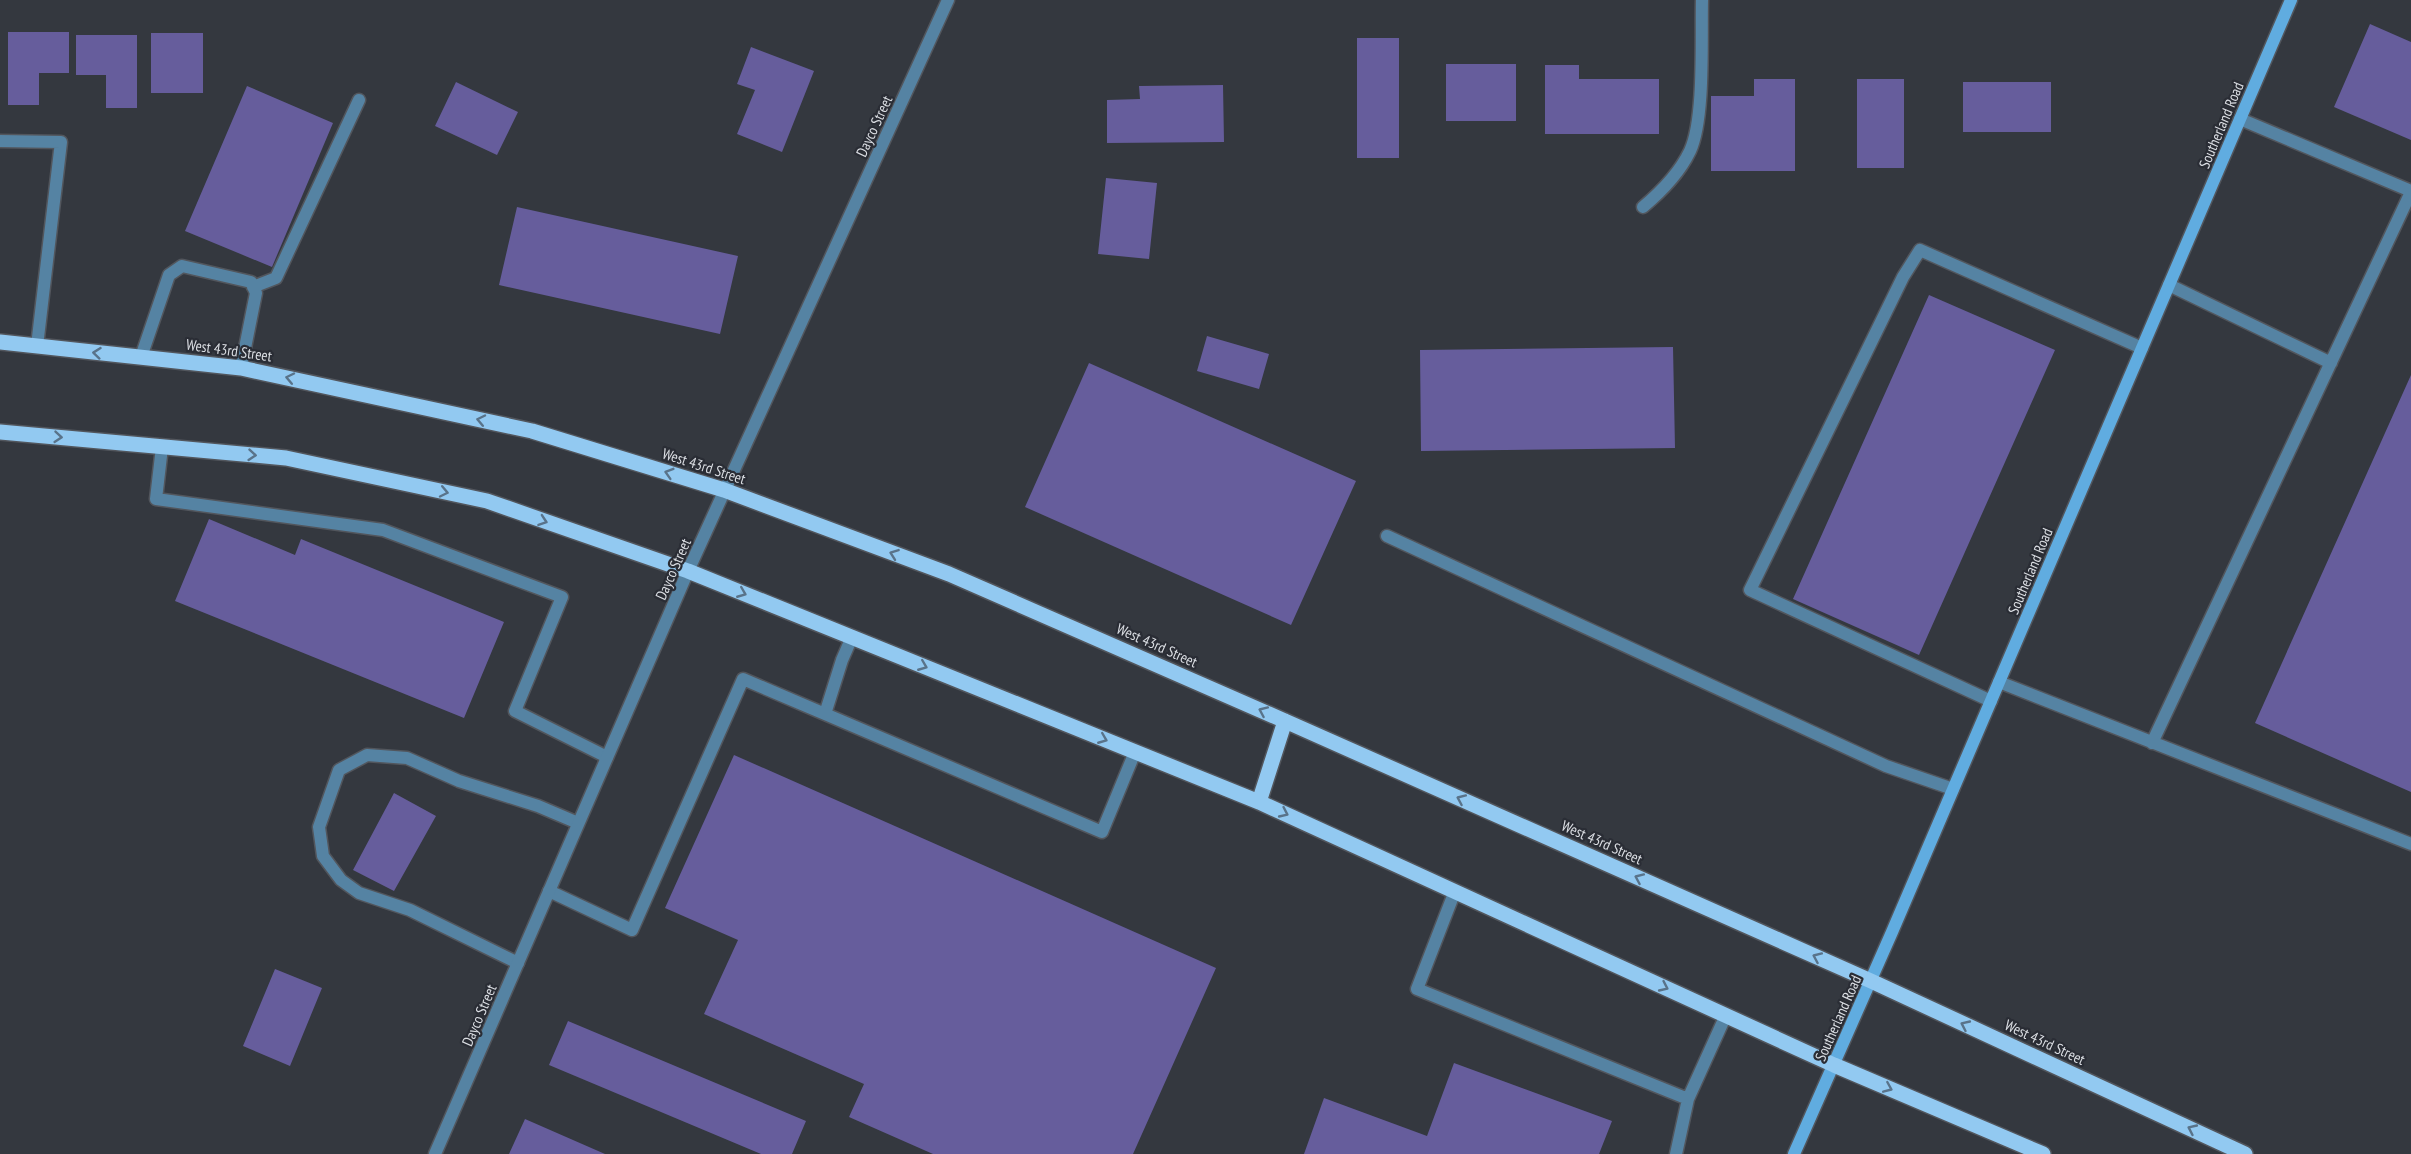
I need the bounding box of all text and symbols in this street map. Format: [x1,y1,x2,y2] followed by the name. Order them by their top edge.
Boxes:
[2194,79,2248,171] street label: Southerland Road
[852,92,896,160] street label: Dayco Street
[185,335,273,365] street label: West 43rd Street
[93,347,102,359] one-way arrow
[286,373,296,386] one-way arrow
[476,414,486,427] one-way arrow
[54,431,63,444] one-way arrow
[660,444,748,488] street label: West 43rd Street
[248,448,257,461] one-way arrow
[664,468,674,480] one-way arrow
[438,485,448,498] one-way arrow
[537,513,547,526] one-way arrow
[2003,525,2057,617] street label: Southerland Road
[651,535,695,603] street label: Dayco Street
[889,548,900,561] one-way arrow
[736,586,747,598] one-way arrow
[1114,619,1200,671] street label: West 43rd Street
[916,659,927,671] one-way arrow
[1259,706,1270,718] one-way arrow
[1097,732,1108,744] one-way arrow
[1456,794,1467,806] one-way arrow
[1277,806,1288,818] one-way arrow
[1559,816,1645,868] street label: West 43rd Street
[1634,873,1645,885] one-way arrow
[1813,952,1824,964] one-way arrow
[1811,972,1865,1064] street label: Southerland Road
[1658,980,1669,992] one-way arrow
[457,981,501,1049] street label: Dayco Street
[2002,1015,2088,1069] street label: West 43rd Street
[1961,1020,1972,1032] one-way arrow
[1881,1081,1892,1093] one-way arrow
[2187,1125,2198,1137] one-way arrow

